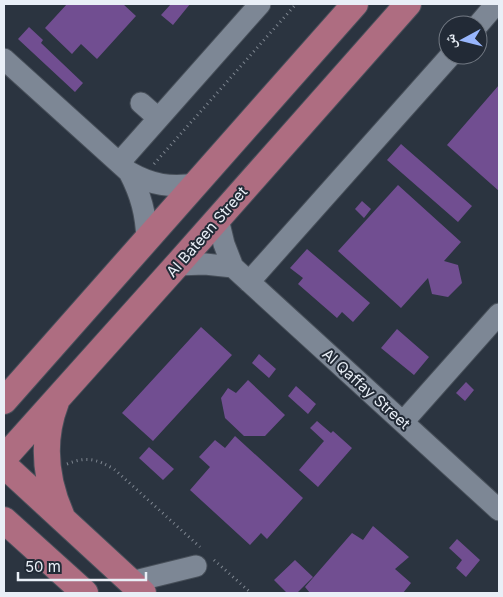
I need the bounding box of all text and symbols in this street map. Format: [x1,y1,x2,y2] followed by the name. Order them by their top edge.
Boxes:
[438,15,488,65] north arrow
[440,33,460,50] text: ش
[162,182,251,281] street label: Al Bateen Street
[319,344,414,433] street label: Al Qaffay Street
[18,550,145,582] scale bar
[25,557,61,576] text: 50 m

